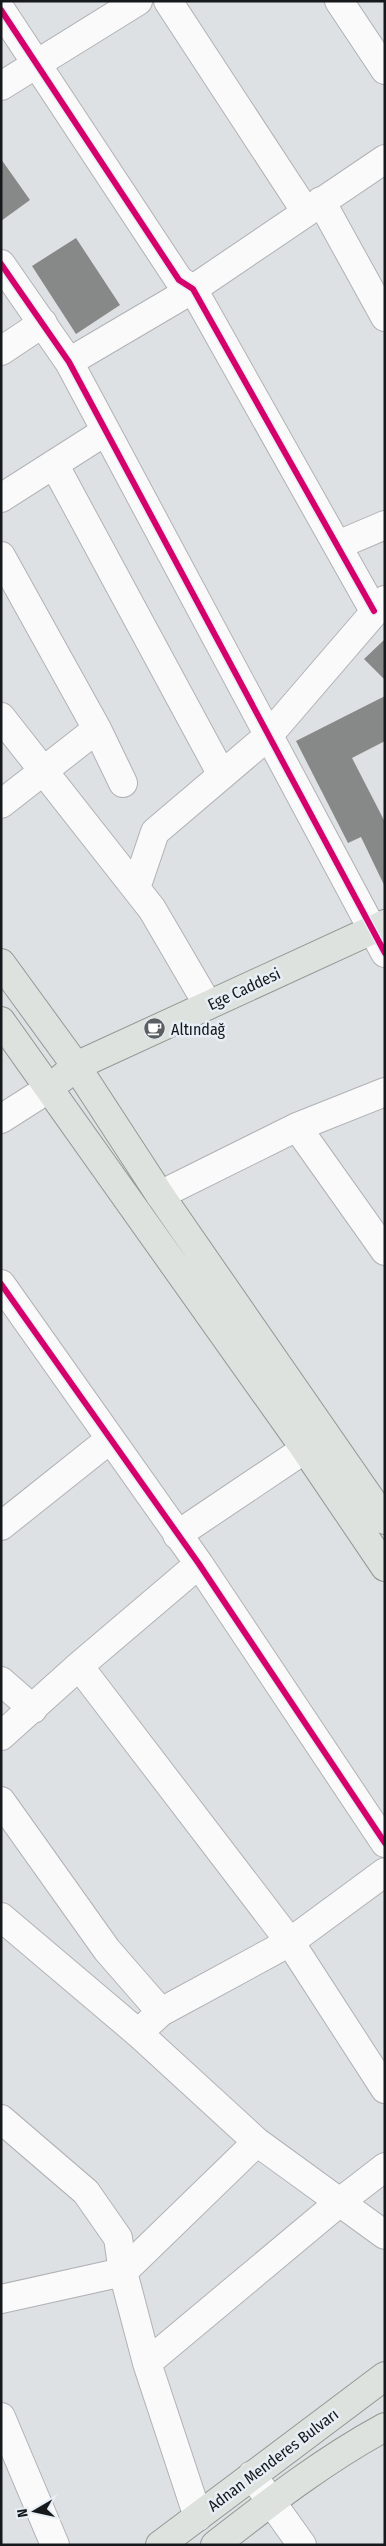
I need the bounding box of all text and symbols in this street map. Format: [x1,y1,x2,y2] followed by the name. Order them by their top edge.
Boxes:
[205,964,283,1014] street label: Ege Caddesi
[143,1017,167,1041] cafe icon: Altındağ
[171,1020,226,1039] place label: Altındağ
[204,2405,342,2515] street label: Adnan Menderes Bulvarı
[10,2486,60,2536] north arrow
[14,2507,32,2518] text: N

